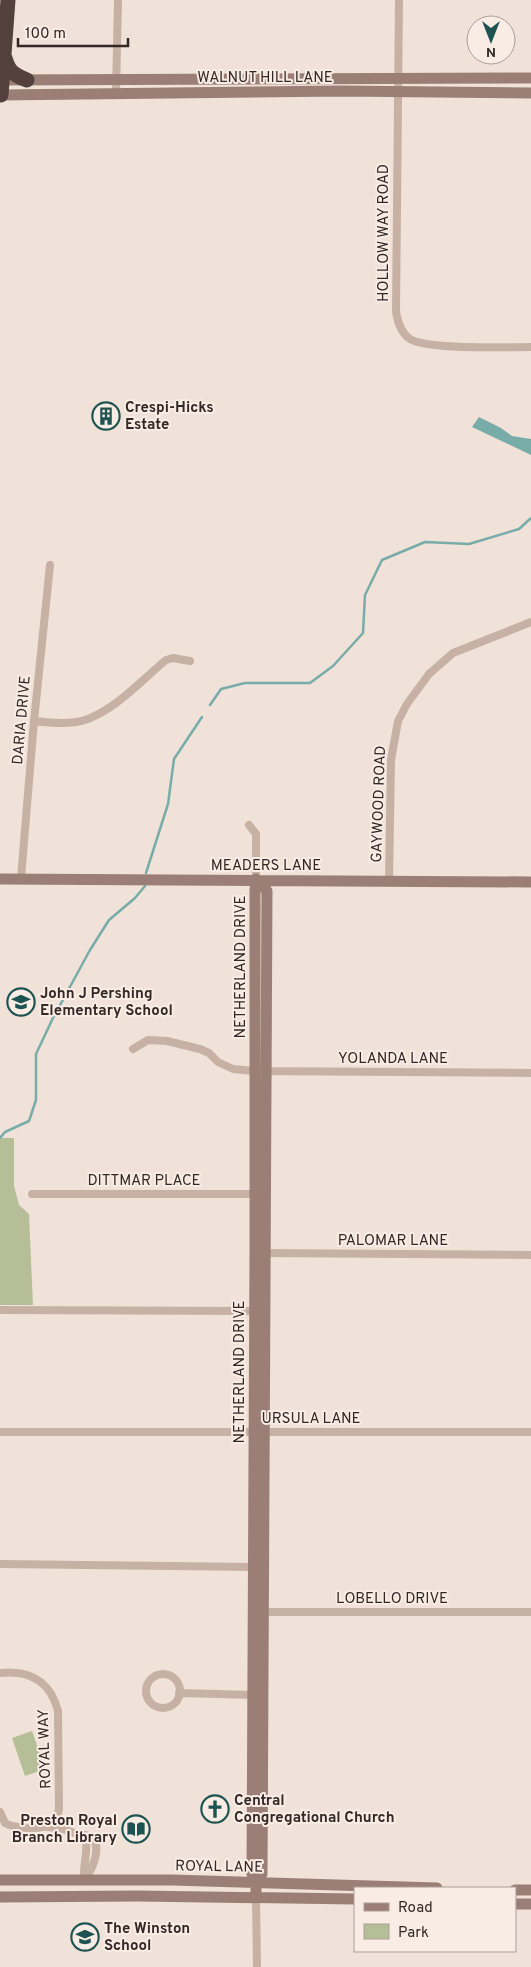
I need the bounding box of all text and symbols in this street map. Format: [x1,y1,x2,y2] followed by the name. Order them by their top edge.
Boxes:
[18,15,128,47] scale bar
[466,15,516,65] north arrow
[25,25,66,44] text: 100 m
[486,43,496,60] text: N
[197,69,333,88] street label: WALNUT HILL LANE
[375,164,394,302] street label: HOLLOW WAY ROAD
[125,399,214,435] place label: Crespi-Hicks Estate
[91,401,121,431] building icon: Crespi-Hicks Estate
[9,675,36,765] street label: DARIA DRIVE
[368,745,391,863] street label: GAYWOOD ROAD
[211,857,321,876] street label: MEADERS LANE
[232,895,251,1039] street label: NETHERLAND DRIVE
[40,985,173,1021] place label: John J Pershing Elementary School
[6,987,36,1017] school or university icon: John J Pershing Elementary School
[338,1050,448,1069] street label: YOLANDA LANE
[87,1172,201,1191] street label: DITTMAR PLACE
[338,1232,448,1251] street label: PALOMAR LANE
[231,1300,250,1444] street label: NETHERLAND DRIVE
[261,1410,361,1429] street label: URSULA LANE
[336,1590,448,1609] street label: LOBELLO DRIVE
[35,1708,56,1789] street label: ROYAL WAY
[234,1792,395,1828] place label: Central Congregational Church
[200,1794,230,1824] church icon: Central Congregational Church
[12,1812,117,1848] place label: Preston Royal Branch Library
[121,1814,151,1844] library icon: Preston Royal Branch Library
[175,1857,263,1878] street label: ROYAL LANE
[354,1887,516,1952] legend
[398,1899,433,1918] text: Road
[104,1920,190,1956] place label: The Winston School
[70,1922,100,1952] school or university icon: The Winston School
[398,1924,429,1943] text: Park

